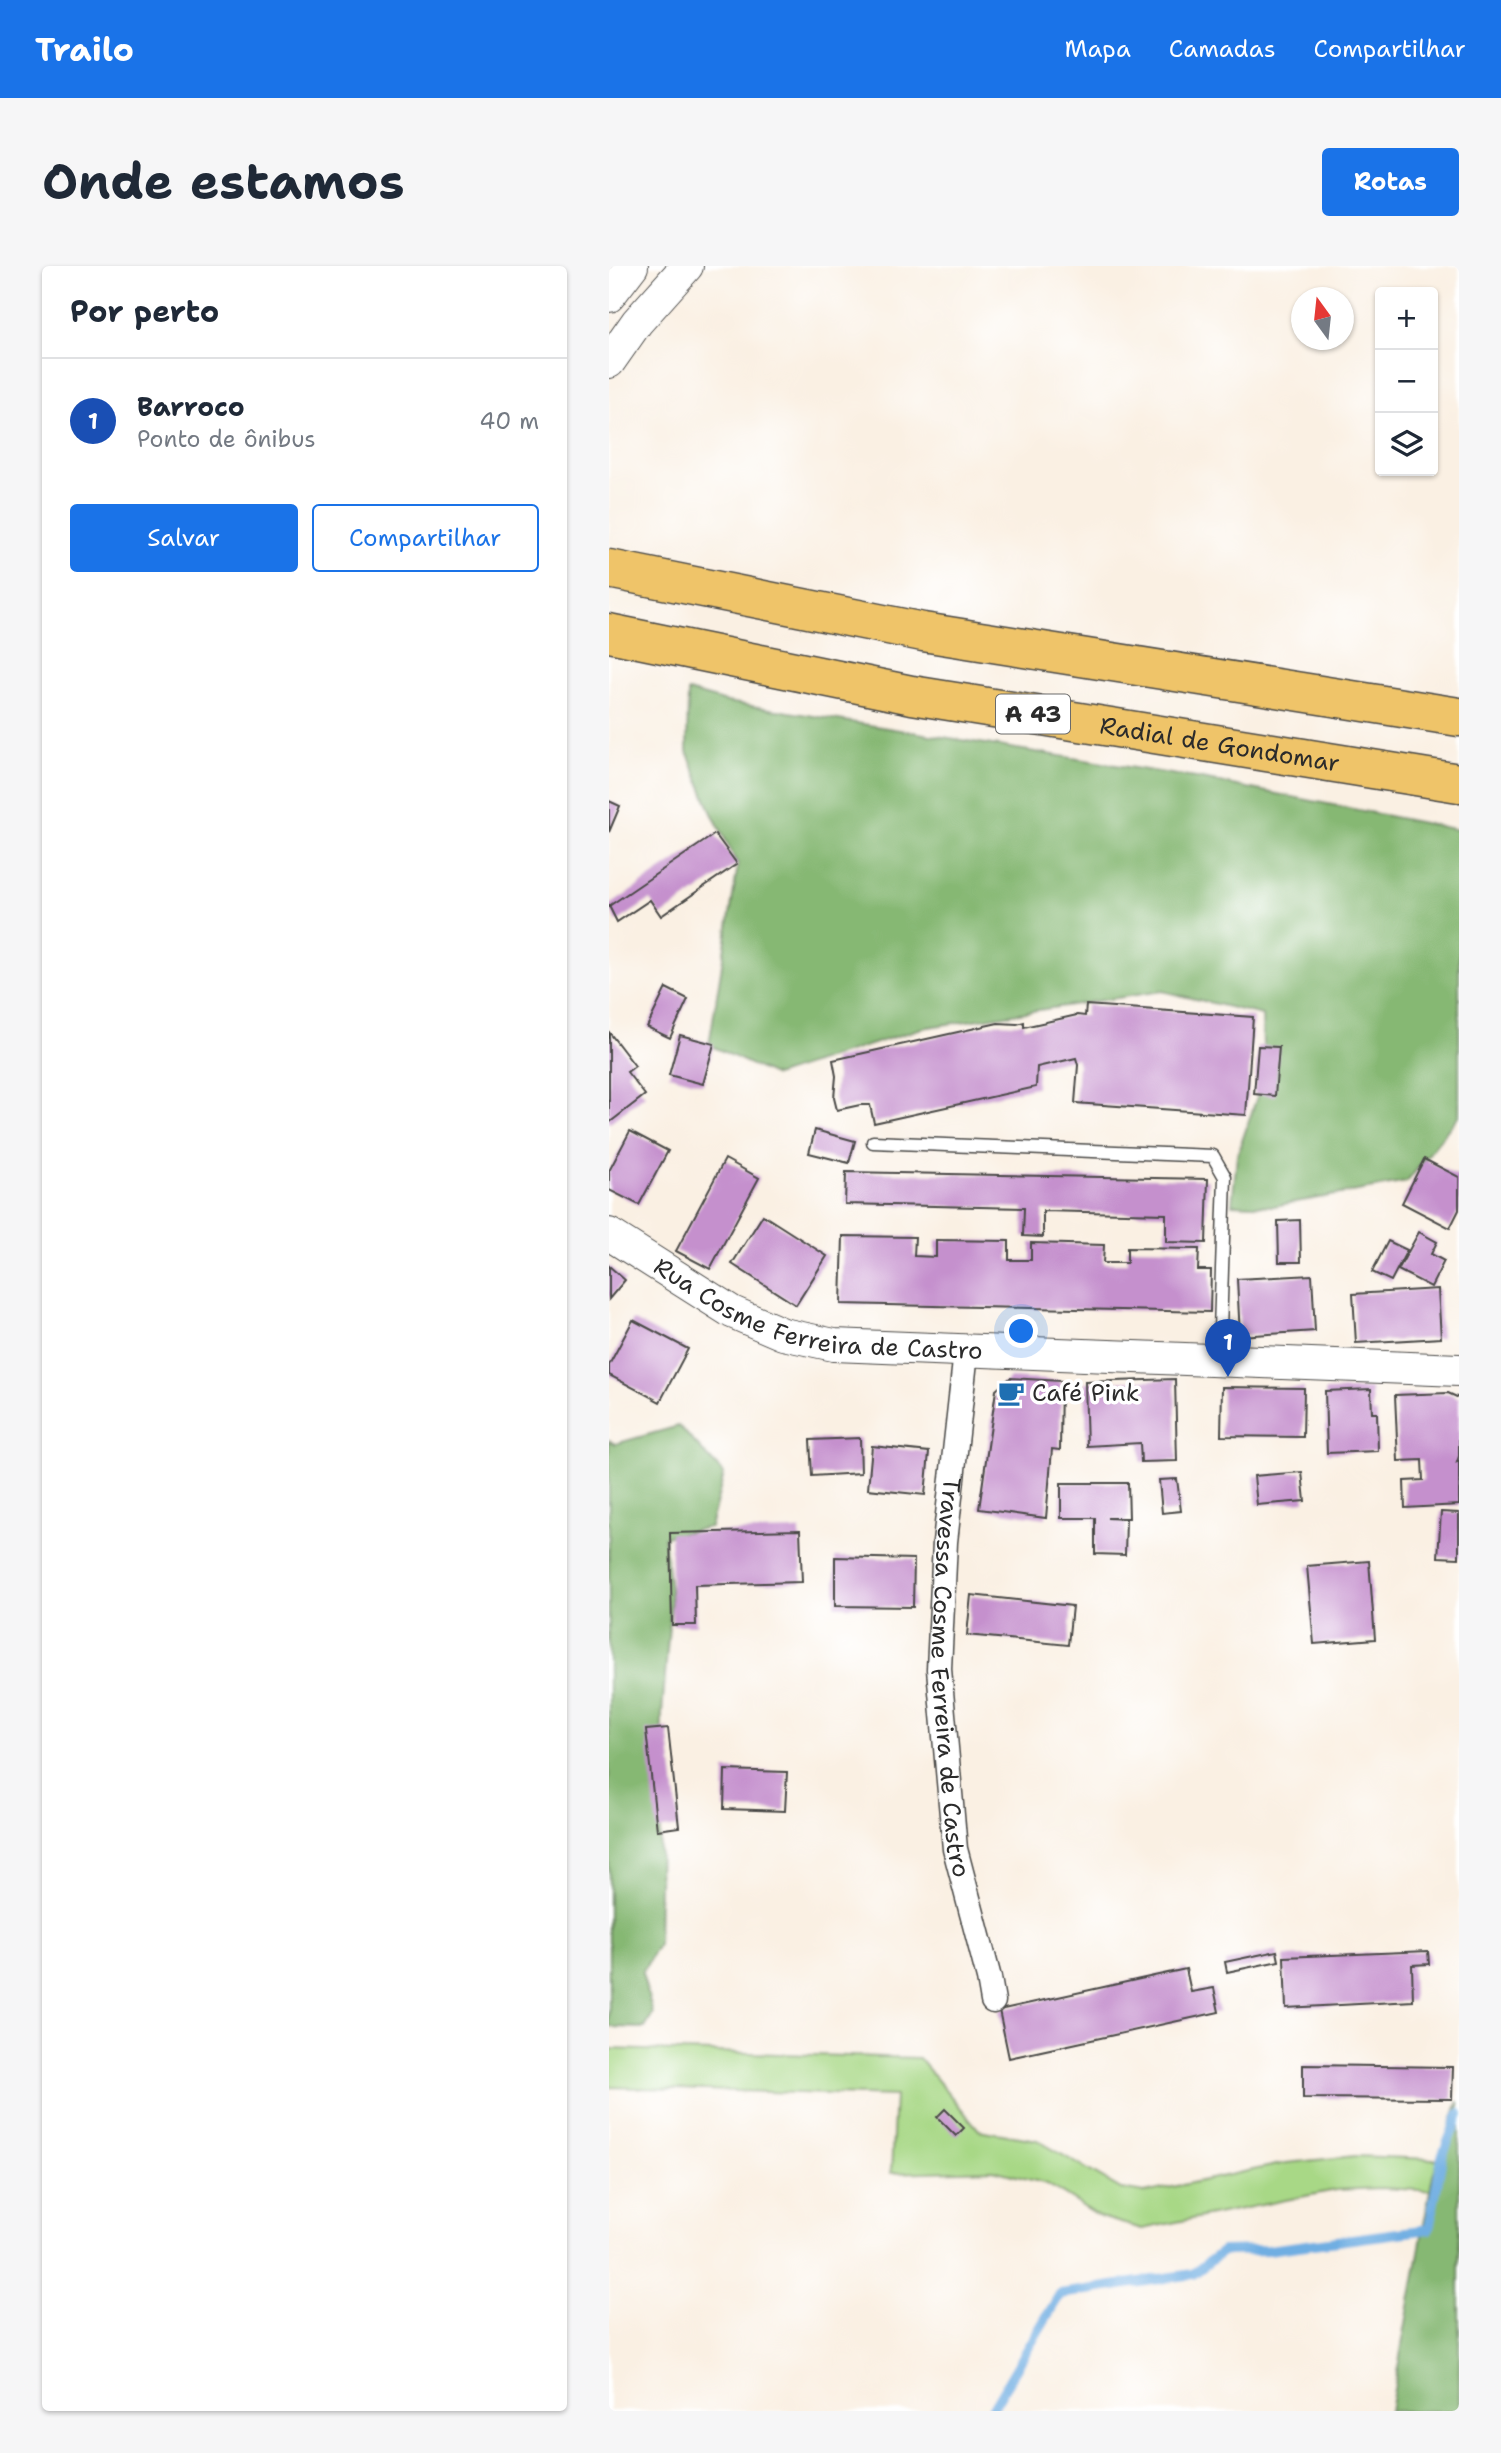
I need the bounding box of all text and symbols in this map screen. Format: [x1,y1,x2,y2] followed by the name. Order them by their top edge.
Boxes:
[35,27,134,72] text: Trailo
[1064,33,1131,65] text: Mapa
[1169,33,1276,65] text: Camadas
[1314,33,1466,65] text: Compartilhar
[1322,148,1459,216] button: Rotas
[42,149,405,215] text: Onde estamos
[1291,287,1354,350] north arrow
[1375,287,1438,476] map controls
[1375,287,1438,350] button: +
[70,291,219,332] text: Por perto
[1375,350,1438,413] button: −
[137,389,245,424] text: Barroco
[88,406,98,436] text: 1
[479,406,539,436] text: 40 m
[1375,413,1438,476] button: layers
[137,424,316,454] text: Ponto de ônibus
[70,504,298,572] button: Salvar
[312,504,539,572] button: Compartilhar
[996,694,1070,734] road number: A 43
[1097,709,1342,780] street label: Radial de Gondomar
[648,1250,983,1367] street label: Rua Cosme Ferreira de Castro
[1004,1314,1038,1348] your location
[1205,1319,1251,1377] pin: 1
[1032,1377,1139,1409] place label: Café Pink
[996,1378,1026,1408] cafe icon: Café Pink
[923,1476,978,1881] street label: Travessa Cosme Ferreira de Castro

